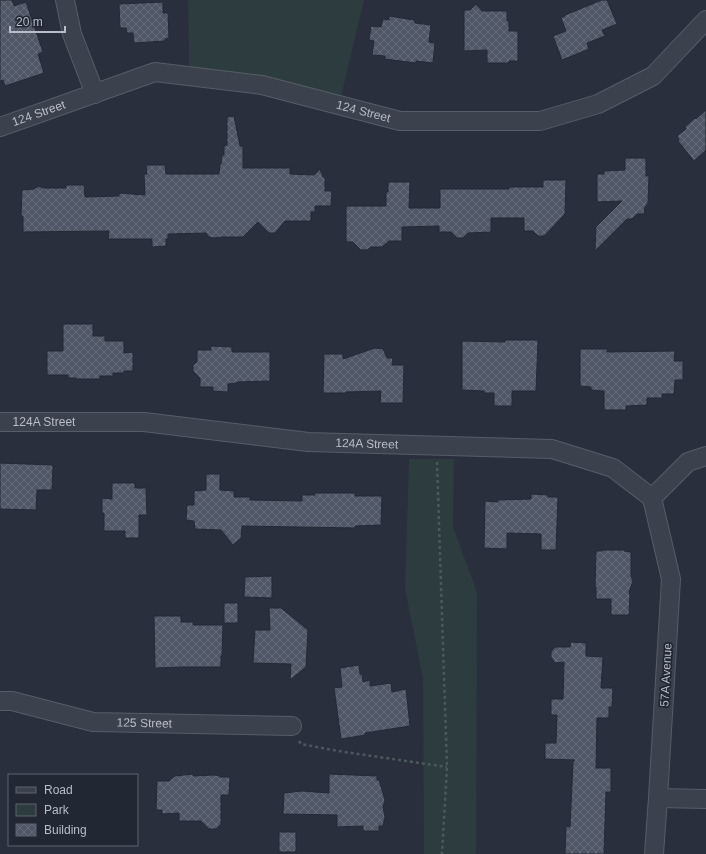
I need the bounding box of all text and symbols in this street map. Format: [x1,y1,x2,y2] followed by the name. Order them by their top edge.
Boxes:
[10,8,65,34] scale bar
[16,15,43,29] text: 20 m
[10,97,68,129] street label: 124 Street
[335,98,393,125] street label: 124 Street
[13,415,76,429] street label: 124A Street
[335,436,399,452] street label: 124A Street
[657,642,675,707] street label: 57A Avenue
[116,715,173,731] street label: 125 Street
[8,774,138,846] legend
[44,783,73,797] text: Road
[44,803,70,817] text: Park
[44,823,87,837] text: Building

